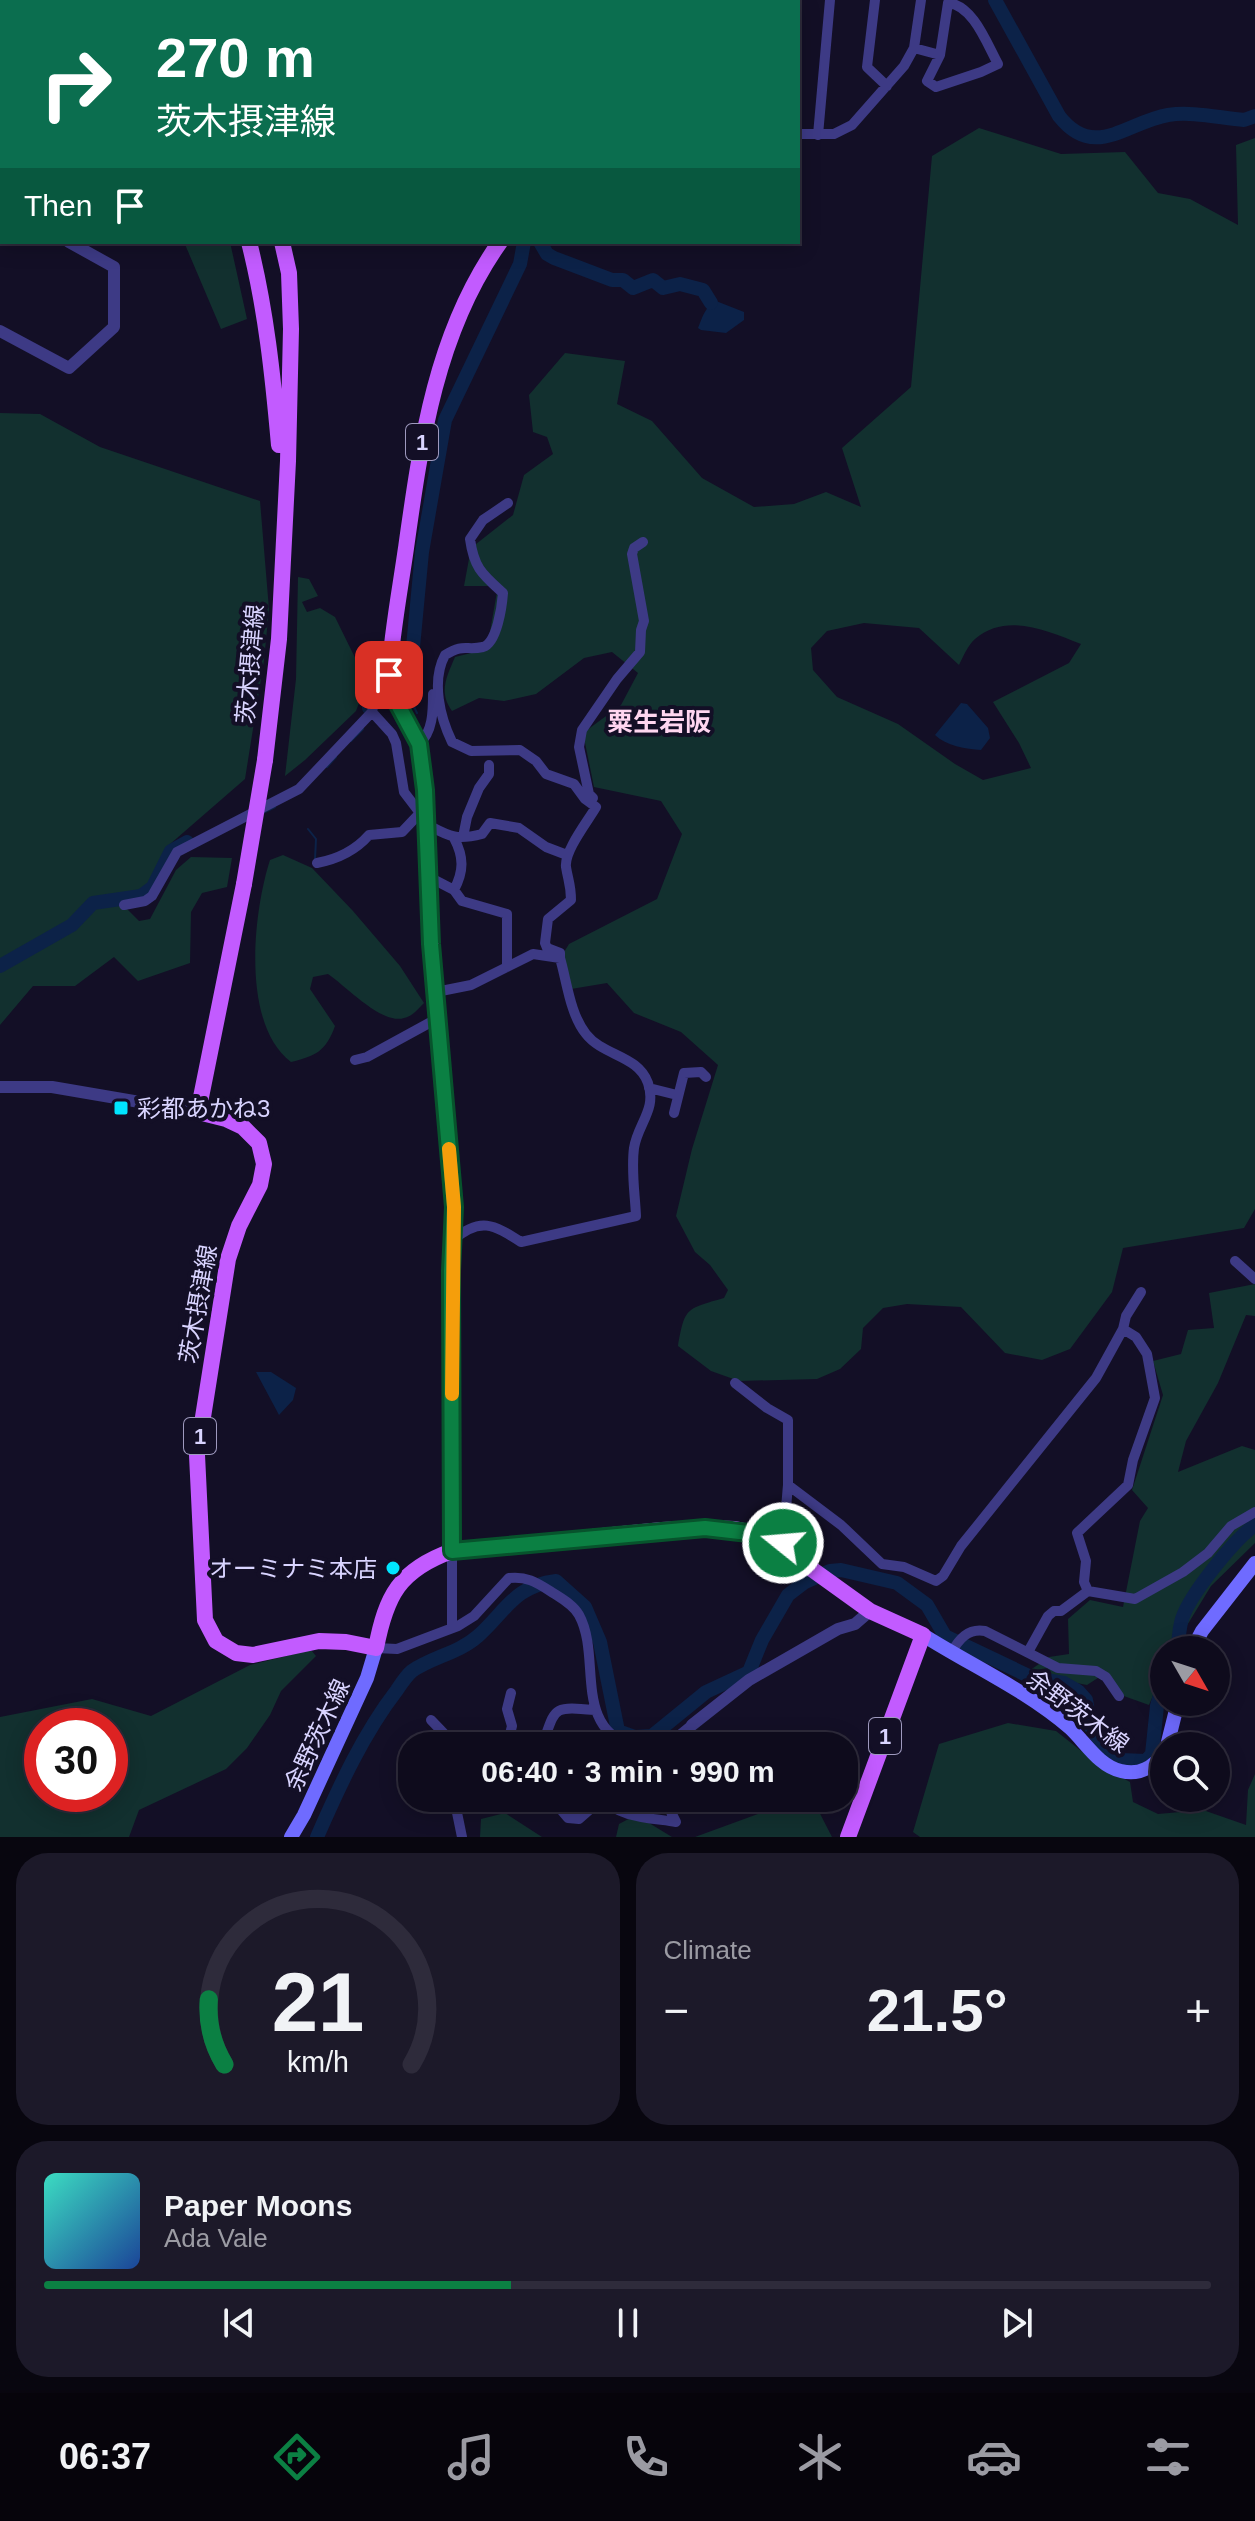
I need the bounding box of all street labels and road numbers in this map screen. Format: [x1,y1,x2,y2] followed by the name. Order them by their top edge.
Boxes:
[406,424,438,460] road number: 1
[231,603,269,725] street label: 茨木摂津線
[174,1243,222,1365] street label: 茨木摂津線
[184,1418,216,1454] road number: 1
[1022,1664,1134,1758] street label: 余野茨木線
[279,1675,355,1795] street label: 余野茨木線
[869,1718,901,1754] road number: 1

